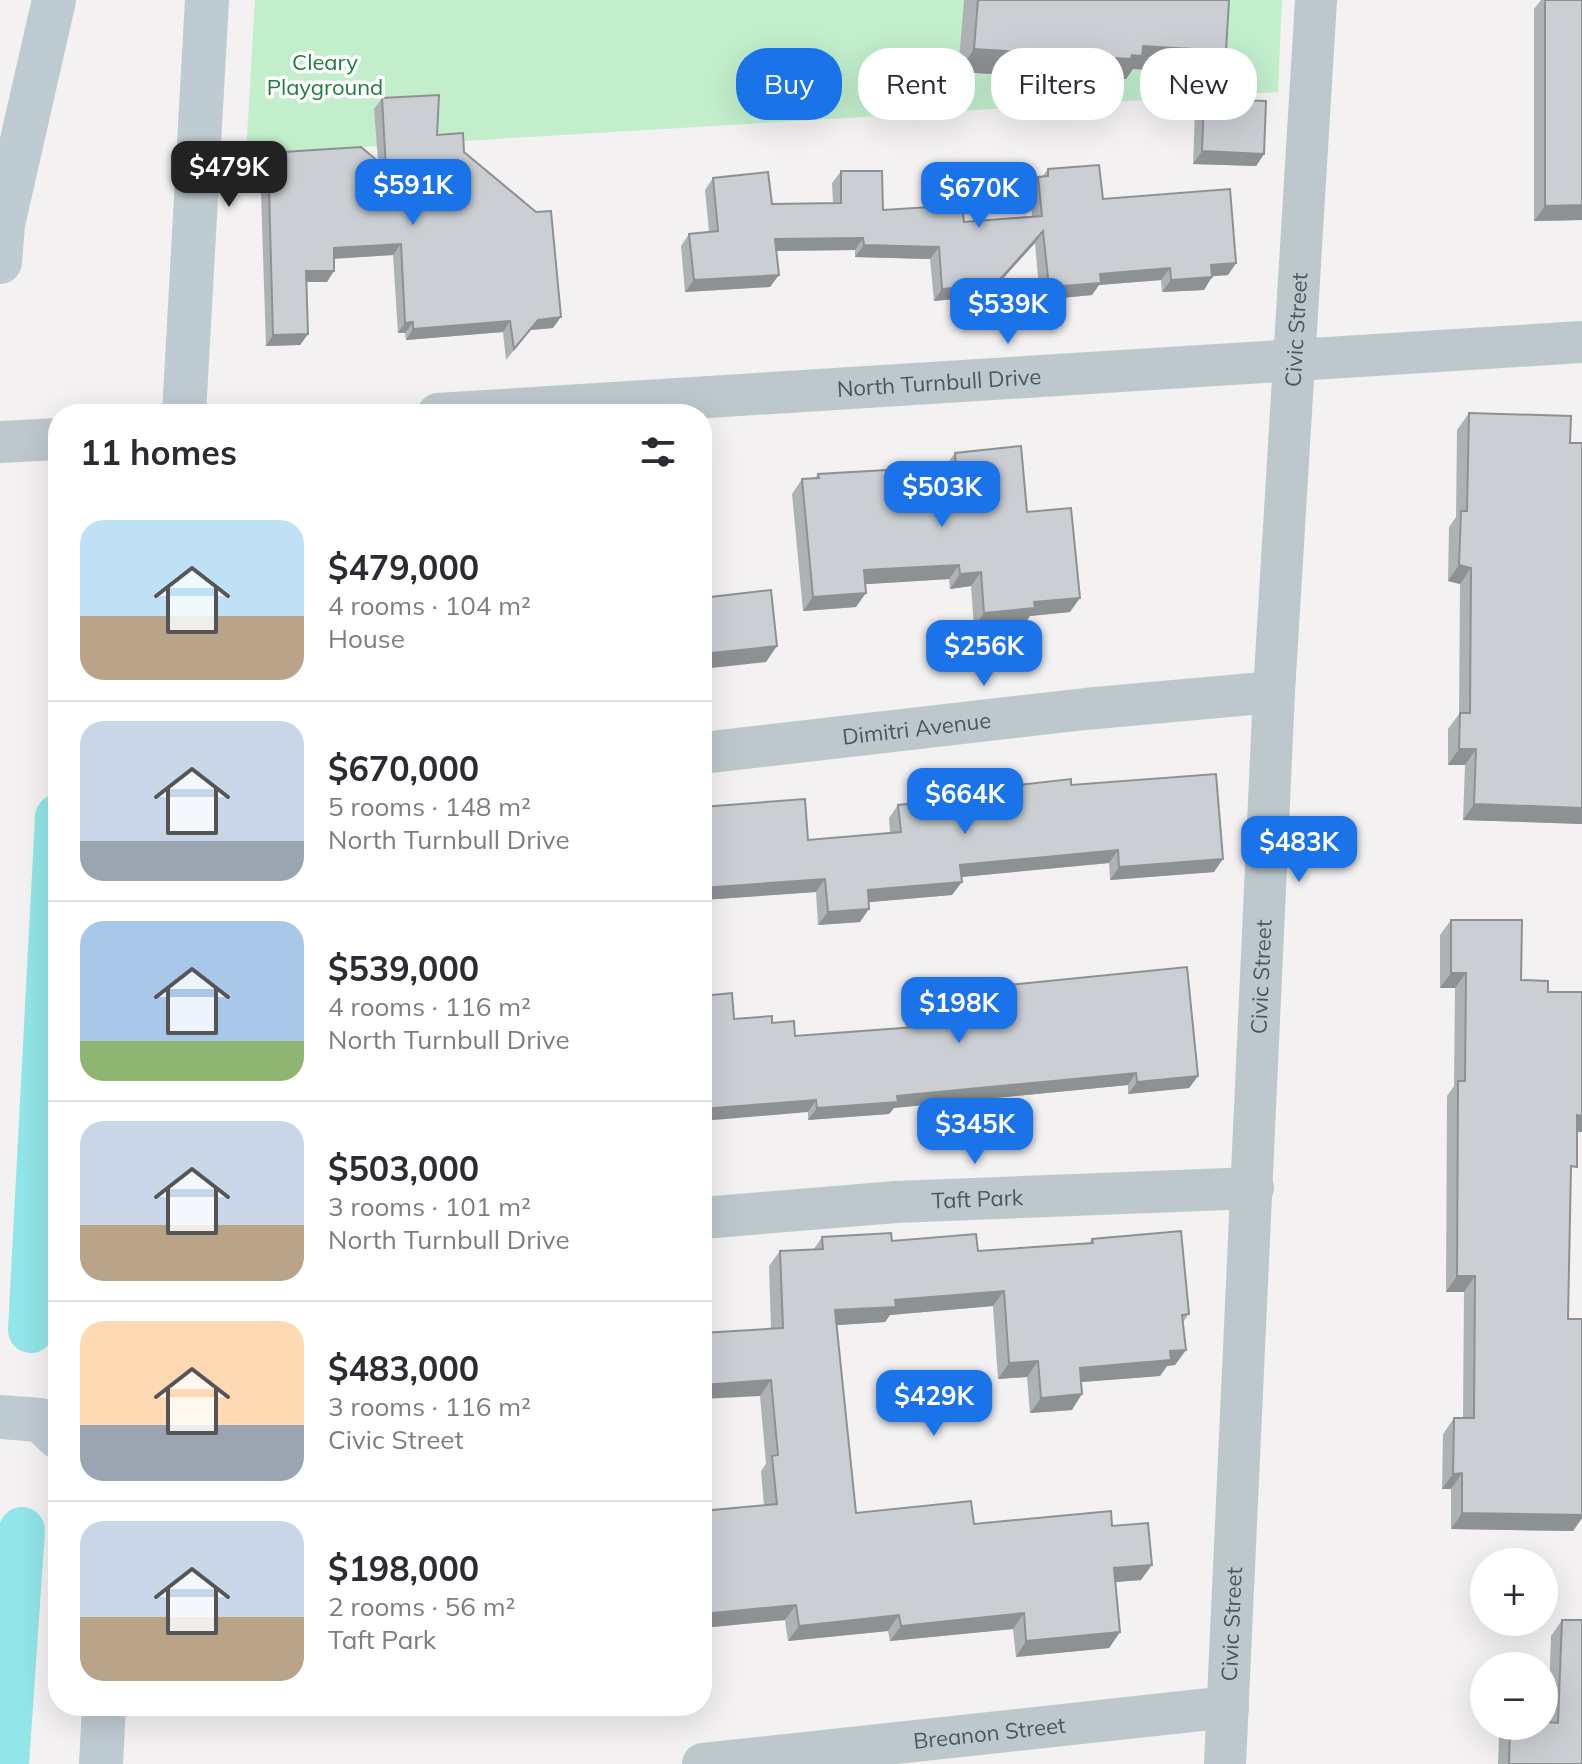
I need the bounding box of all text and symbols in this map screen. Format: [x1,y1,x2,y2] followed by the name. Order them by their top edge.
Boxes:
[267,48,383,101] park label: Cleary Playground
[736,48,842,120] chip: Buy
[858,48,975,120] chip: Rent
[991,48,1124,120] chip: Filters
[1140,48,1257,120] chip: New
[173,141,285,209] pin: $479K
[189,150,269,183] text: $479K
[357,159,469,227] pin: $591K
[923,162,1035,230] pin: $670K
[373,168,453,201] text: $591K
[939,171,1019,204] text: $670K
[1279,271,1313,388] street label: Civic Street
[952,278,1064,346] pin: $539K
[968,287,1048,320] text: $539K
[836,362,1042,403] street label: North Turnbull Drive
[636,430,680,474] icon: filters
[80,431,237,474] text: 11 homes
[886,461,998,529] pin: $503K
[902,470,982,503] text: $503K
[328,546,479,589] text: $479,000
[144,552,240,648] icon: home
[328,589,531,622] text: 4 rooms · 104 m²
[928,620,1040,688] pin: $256K
[328,622,405,655] text: House
[944,629,1024,662] text: $256K
[841,706,993,751] street label: Dimitri Avenue
[328,747,479,790] text: $670,000
[144,753,240,849] icon: home
[909,768,1021,836] pin: $664K
[925,777,1005,810] text: $664K
[328,790,531,823] text: 5 rooms · 148 m²
[1243,816,1355,884] pin: $483K
[328,823,570,856] text: North Turnbull Drive
[1259,825,1339,858] text: $483K
[1244,919,1278,1035] street label: Civic Street
[328,947,479,990] text: $539,000
[144,953,240,1049] icon: home
[903,977,1015,1045] pin: $198K
[919,986,999,1019] text: $198K
[328,990,531,1023] text: 4 rooms · 116 m²
[328,1023,570,1056] text: North Turnbull Drive
[919,1098,1031,1166] pin: $345K
[935,1107,1015,1140] text: $345K
[328,1147,479,1190] text: $503,000
[144,1153,240,1249] icon: home
[931,1183,1024,1215] street label: Taft Park
[328,1190,531,1223] text: 3 rooms · 101 m²
[328,1223,570,1256] text: North Turnbull Drive
[328,1347,479,1390] text: $483,000
[144,1353,240,1449] icon: home
[878,1370,990,1438] pin: $429K
[894,1379,974,1412] text: $429K
[328,1390,531,1423] text: 3 rooms · 116 m²
[328,1423,464,1456] text: Civic Street
[328,1547,479,1590] text: $198,000
[1470,1548,1558,1740] map controls
[1470,1548,1558,1636] button: +
[144,1553,240,1649] icon: home
[1215,1566,1248,1682] street label: Civic Street
[328,1590,515,1623] text: 2 rooms · 56 m²
[328,1623,436,1656] text: Taft Park
[1470,1652,1558,1740] button: −
[912,1711,1067,1755] street label: Breanon Street

